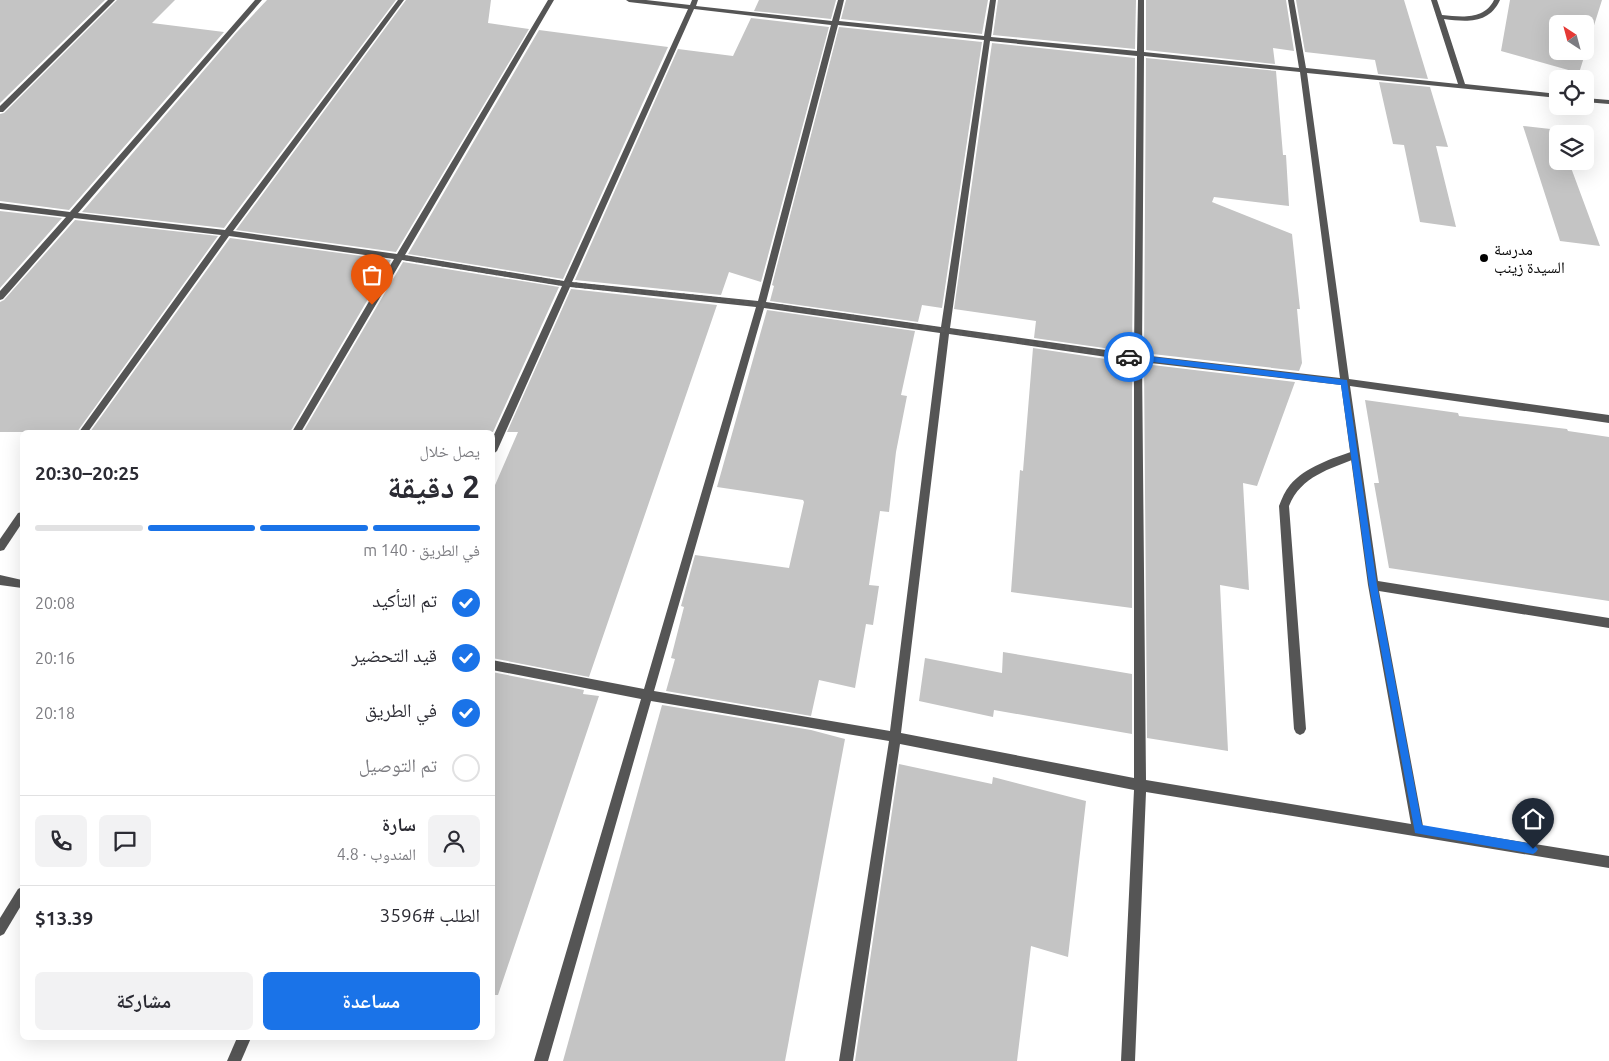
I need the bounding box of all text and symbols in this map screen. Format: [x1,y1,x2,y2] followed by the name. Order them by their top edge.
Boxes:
[1549,15,1594,60] north arrow
[1549,15,1594,170] map controls
[1549,70,1594,115] button: locate
[1549,125,1594,170] button: layers
[1494,240,1565,277] place label: مدرسة السيدة زينب
[1478,252,1490,264] marker: مدرسة السيدة زينب
[351,254,393,305] pin
[358,261,386,289] icon: bag
[1104,332,1154,382] courier
[1115,343,1143,371] icon: car
[419,442,480,460] text: يصل خلال
[35,462,140,484] text: 20:25–20:30
[387,468,480,504] text: 2 دقيقة
[363,541,480,559] text: في الطريق · 140 m
[372,589,437,611] text: تم التأكيد
[452,589,480,617] icon: check
[35,594,75,612] text: 20:08
[351,644,437,666] text: قيد التحضير
[452,644,480,672] icon: check
[35,649,75,667] text: 20:16
[365,699,437,721] text: في الطريق
[452,699,480,727] icon: check
[35,704,75,722] text: 20:18
[359,754,437,776] text: تم التوصيل
[1512,798,1554,849] pin
[1519,805,1547,833] icon: home
[382,813,416,835] text: سارة
[35,815,87,867] button: phone
[99,815,151,867] button: chat
[428,815,480,867] button: person
[337,845,416,863] text: المندوب · 4.8
[380,904,480,926] text: الطلب #3596
[35,907,93,929] text: $13.39
[35,972,253,1030] button: مشاركة
[263,972,480,1030] button: مساعدة

